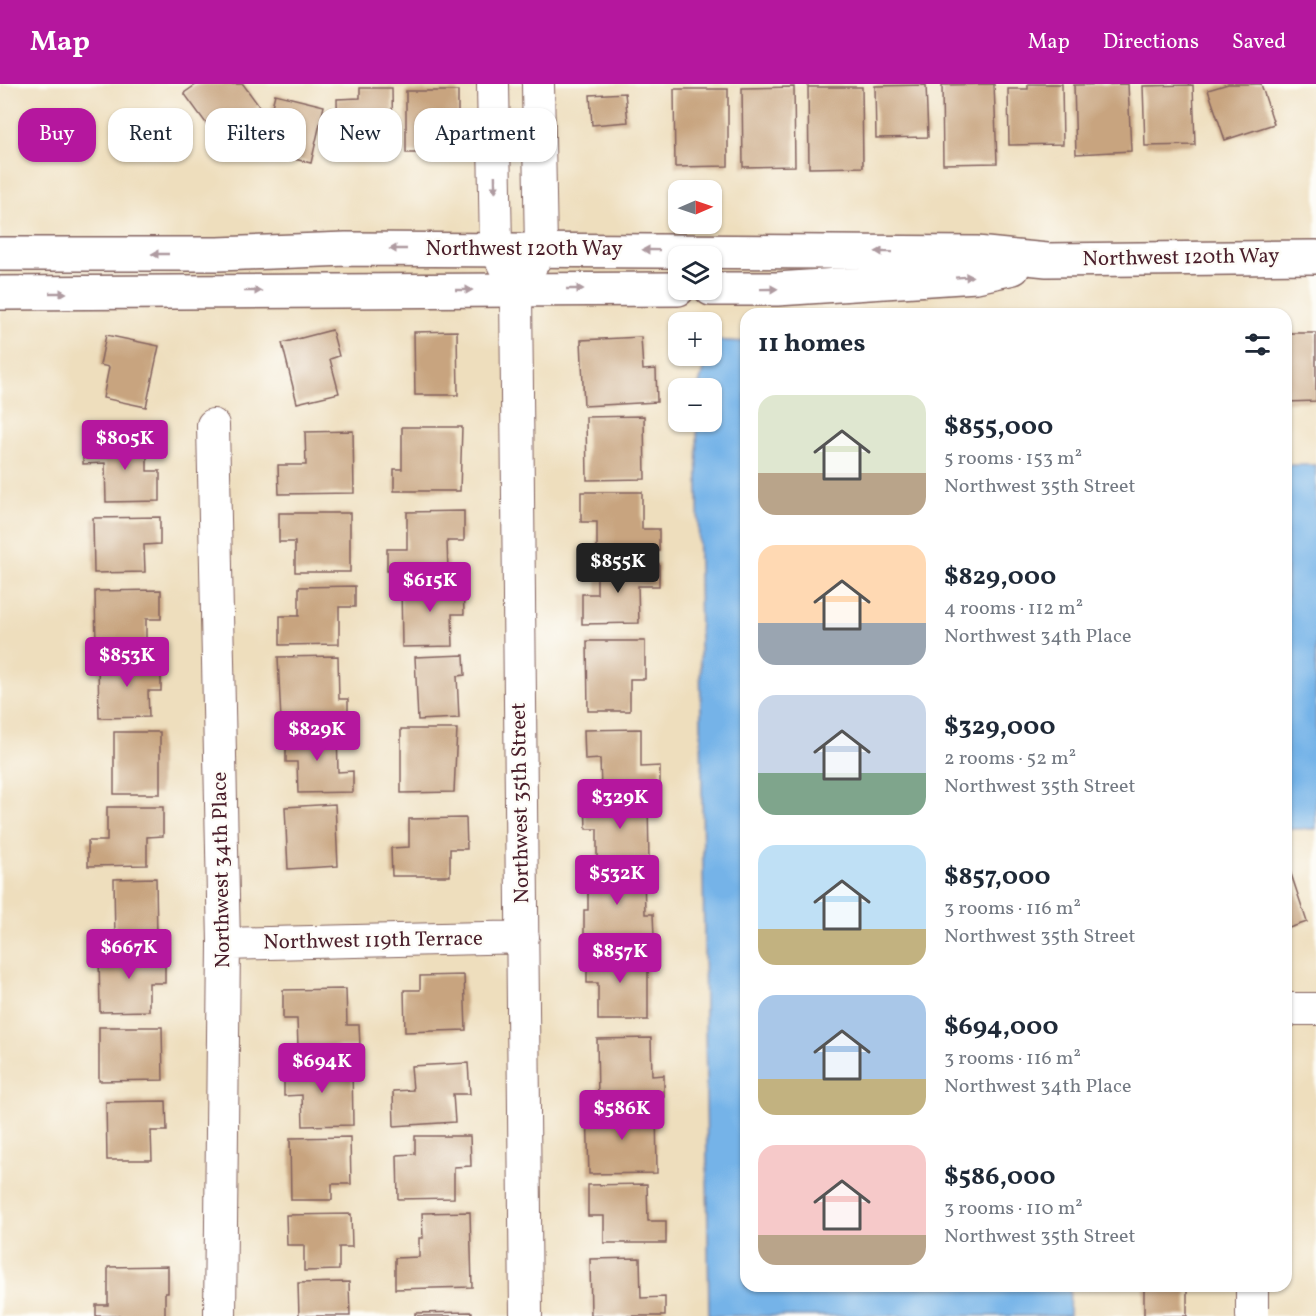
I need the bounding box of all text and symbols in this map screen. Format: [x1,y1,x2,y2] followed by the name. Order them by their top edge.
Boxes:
[30,23,90,62] text: Map
[1028,28,1070,57] text: Map
[1103,28,1199,57] text: Directions
[1232,28,1286,57] text: Saved
[18,108,96,162] chip: Buy
[108,108,193,162] chip: Rent
[205,108,306,162] chip: Filters
[318,108,402,162] chip: New
[414,108,557,162] chip: Apartment
[490,175,500,194] one-way arrow
[668,180,722,234] north arrow
[668,180,722,432] map controls
[425,235,623,264] street label: Northwest 120th Way
[1082,242,1280,274] street label: Northwest 120th Way
[389,244,408,254] one-way arrow
[642,245,661,254] one-way arrow
[668,246,722,300] button: layers
[874,247,893,257] one-way arrow
[150,249,169,259] one-way arrow
[955,272,974,281] one-way arrow
[760,284,779,293] one-way arrow
[455,285,474,295] one-way arrow
[565,285,584,294] one-way arrow
[244,286,263,296] one-way arrow
[49,288,68,298] one-way arrow
[668,312,722,366] button: +
[758,326,865,362] text: 11 homes
[1241,328,1274,361] icon: filters
[668,378,722,432] button: −
[944,409,1053,445] text: $855,000
[806,419,878,491] icon: home
[83,420,167,471] pin: $805K
[96,425,154,453] text: $805K
[944,445,1082,473] text: 5 rooms · 153 m²
[944,473,1136,501] text: Northwest 35th Street
[576,543,660,594] pin: $855K
[590,548,646,576] text: $855K
[944,559,1056,595] text: $829,000
[388,562,472,613] pin: $615K
[403,567,457,595] text: $615K
[806,569,878,641] icon: home
[944,595,1083,623] text: 4 rooms · 112 m²
[944,623,1131,651] text: Northwest 34th Place
[85,637,169,688] pin: $853K
[99,642,155,670] text: $853K
[505,702,537,904] street label: Northwest 35th Street
[944,709,1056,745] text: $329,000
[275,711,359,762] pin: $829K
[288,716,346,744] text: $829K
[806,719,878,791] icon: home
[944,745,1076,773] text: 2 rooms · 52 m²
[206,771,238,969] street label: Northwest 34th Place
[944,773,1136,801] text: Northwest 35th Street
[578,779,662,830] pin: $329K
[591,784,649,812] text: $329K
[575,855,659,906] pin: $532K
[944,859,1051,895] text: $857,000
[589,860,645,888] text: $532K
[806,869,878,941] icon: home
[944,895,1081,923] text: 3 rooms · 116 m²
[944,923,1136,951] text: Northwest 35th Street
[263,925,483,957] street label: Northwest 119th Terrace
[87,929,171,980] pin: $667K
[578,933,662,984] pin: $857K
[100,934,158,962] text: $667K
[592,938,648,966] text: $857K
[944,1009,1059,1045] text: $694,000
[806,1019,878,1091] icon: home
[280,1043,364,1094] pin: $694K
[944,1045,1081,1073] text: 3 rooms · 116 m²
[292,1048,352,1076] text: $694K
[944,1073,1131,1101] text: Northwest 34th Place
[580,1090,664,1141] pin: $586K
[593,1095,651,1123] text: $586K
[944,1159,1056,1195] text: $586,000
[806,1169,878,1241] icon: home
[944,1195,1083,1223] text: 3 rooms · 110 m²
[944,1223,1136,1251] text: Northwest 35th Street

